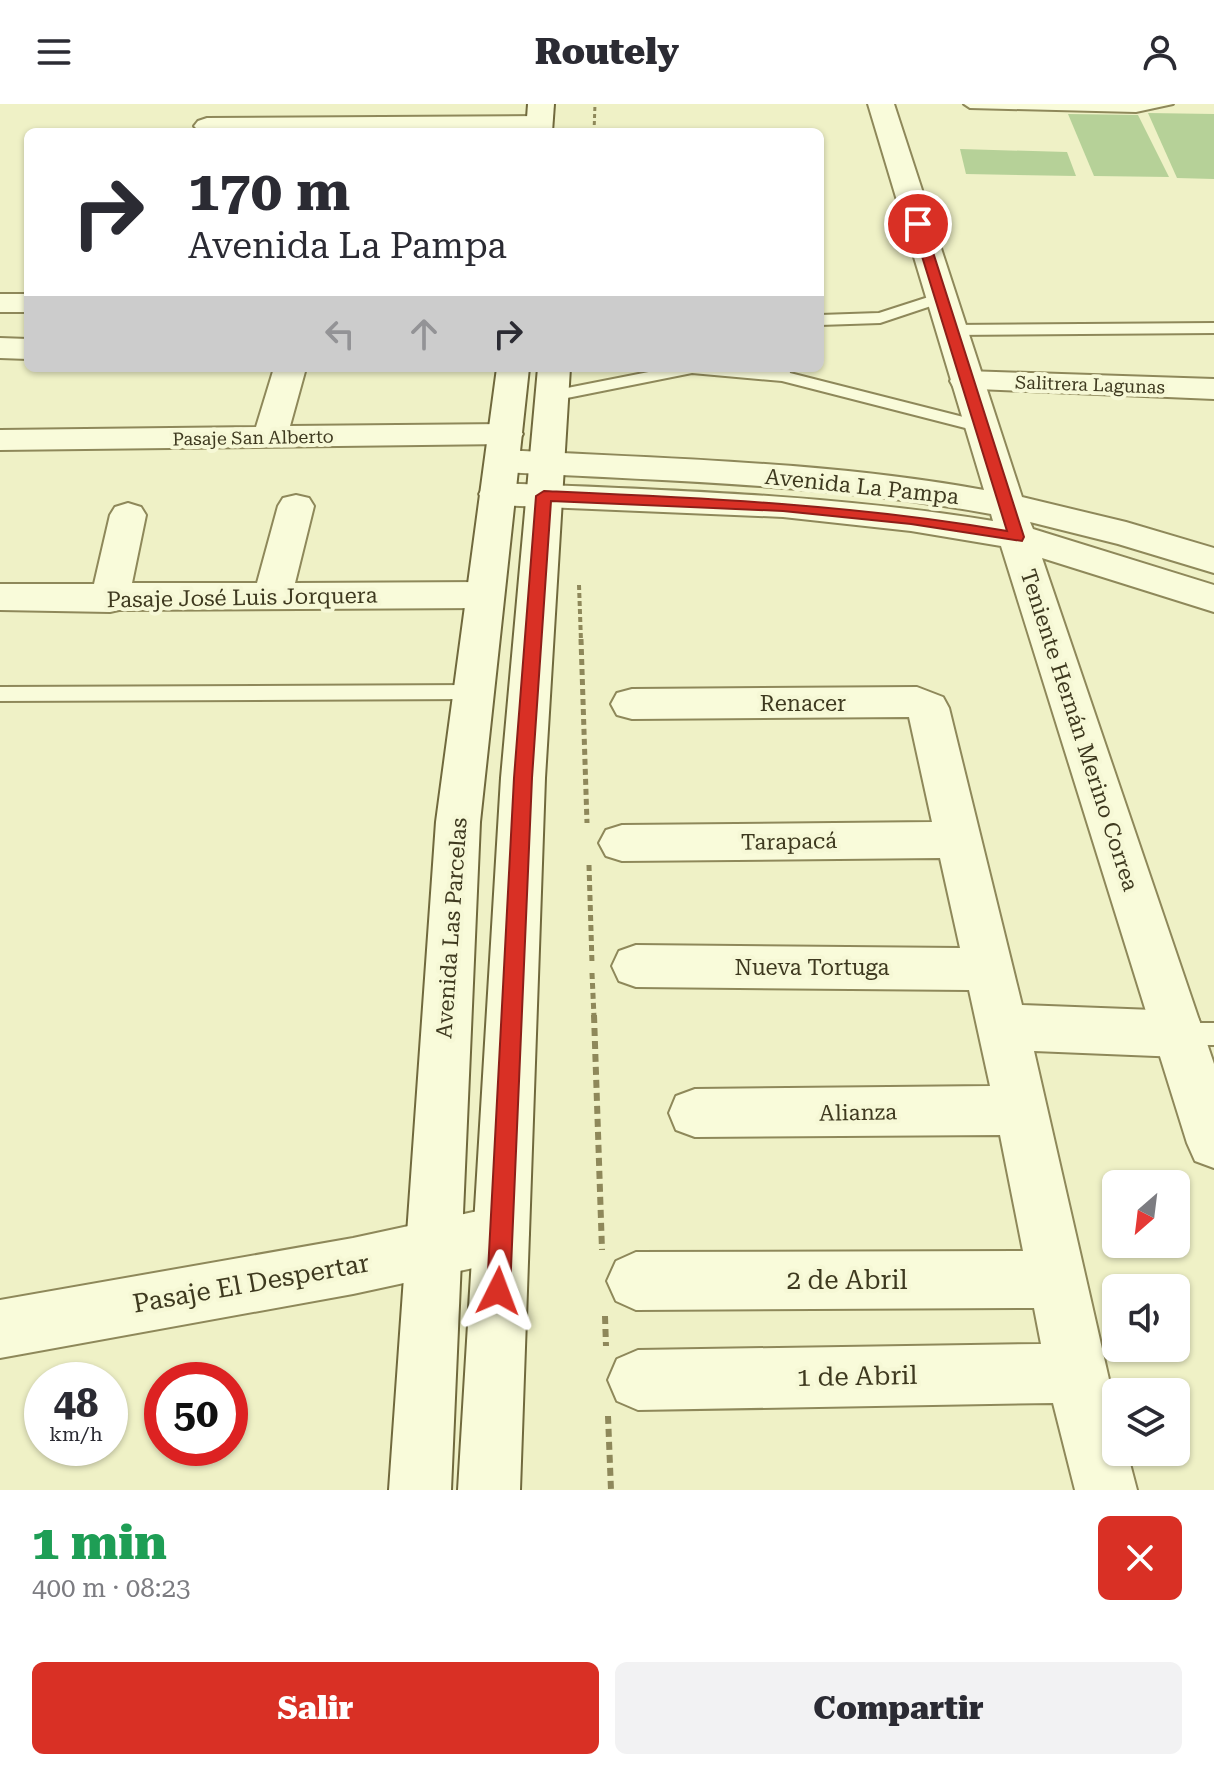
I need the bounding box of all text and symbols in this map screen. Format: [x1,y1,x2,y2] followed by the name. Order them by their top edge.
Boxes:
[32,30,76,74] icon: menu
[1138,30,1182,74] icon: person
[535,31,679,73] text: Routely
[188,158,350,224] text: 170 m
[56,160,160,264] icon: right
[884,190,952,258] pin
[896,202,940,246] icon: arrive
[188,225,507,267] text: Avenida La Pampa
[318,312,362,356] icon: left
[402,312,446,356] icon: ahead
[486,312,530,356] icon: right
[1015,371,1165,398] street label: Salitrera Lagunas
[172,426,334,449] street label: Pasaje San Alberto
[764,464,960,509] street label: Avenida La Pampa
[1016,566,1143,894] street label: Teniente Hernán Merino Correa
[106,583,378,612] street label: Pasaje José Luis Jorquera
[760,691,846,716] street label: Renacer
[431,817,472,1039] street label: Avenida Las Parcelas
[741,828,837,855] street label: Tarapacá
[735,955,890,980] street label: Nueva Tortuga
[819,1099,897,1126] street label: Alianza
[1102,1170,1190,1258] north arrow
[1102,1170,1190,1466] map controls
[130,1247,372,1319] street label: Pasaje El Despertar
[456,1249,540,1333] position arrow
[786,1265,908,1295] street label: 2 de Abril
[1102,1274,1190,1362] button: sound
[796,1360,918,1392] street label: 1 de Abril
[144,1362,248,1466] speed limit sign: 50
[1102,1378,1190,1466] button: layers
[54,1380,98,1427] text: 48
[49,1422,103,1446] text: km/h
[32,1515,167,1571] text: 1 min
[1098,1516,1182,1600] button: close
[32,1573,191,1603] text: 400 m · 08:23
[32,1662,599,1754] button: Salir
[615,1662,1182,1754] button: Compartir

